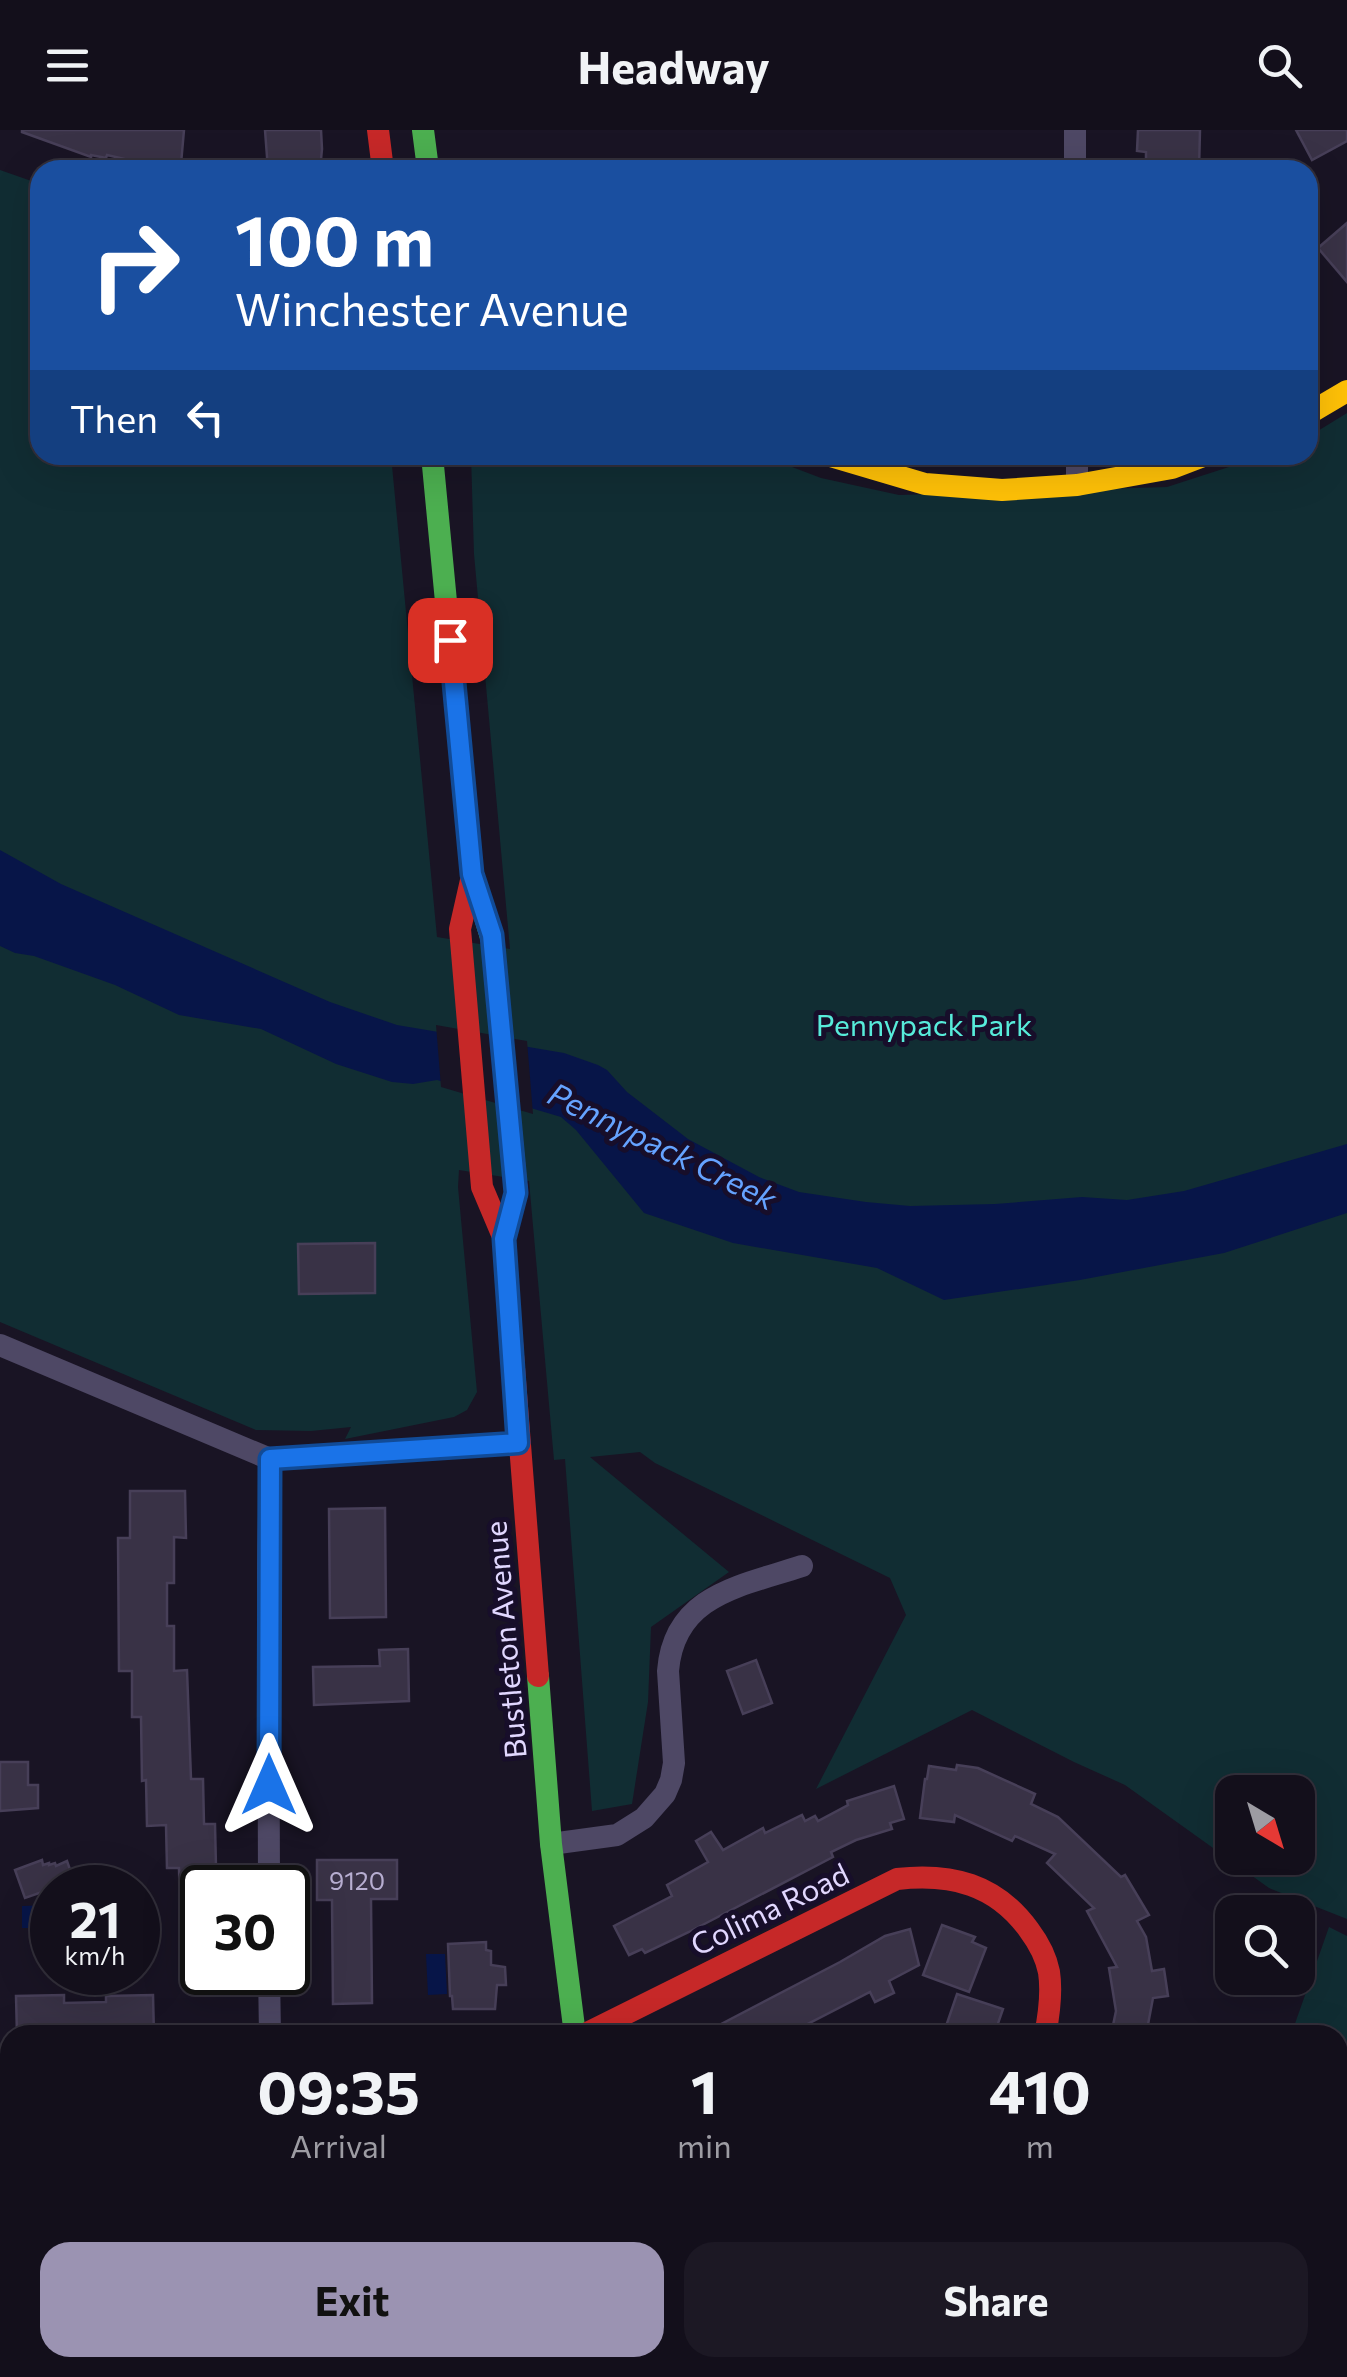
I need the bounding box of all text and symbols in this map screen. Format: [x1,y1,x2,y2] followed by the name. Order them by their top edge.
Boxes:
[40,38,95,93] icon: menu
[577,38,770,93] text: Headway
[1252,38,1307,93] icon: search
[235,195,434,280] text: 100 m
[70,200,200,330] icon: right
[235,280,629,335] text: Winchester Avenue
[178,390,233,445] icon: left
[70,394,158,441] text: Then
[408,598,493,683] pin
[423,613,478,668] icon: arrive
[816,1005,1032,1042] park label: Pennypack Park
[542,1072,784,1218] water label: Pennypack Creek
[475,1520,533,1760] street label: Bustleton Avenue
[217,1733,321,1837] position arrow
[1215,1775,1315,1875] north arrow
[1215,1775,1315,1995] map controls
[684,1854,854,1962] street label: Colima Road
[180,1865,310,1995] speed limit sign: 30
[329,1865,385,1895] house number: 9120
[69,1887,121,1948] text: 21
[1215,1895,1315,1995] button: search
[65,1940,125,1970] text: km/h
[257,2053,420,2126] text: 09:35
[691,2053,718,2126] text: 1
[989,2053,1091,2126] text: 410
[290,2125,387,2165] text: Arrival
[677,2125,732,2165] text: min
[1026,2125,1054,2165] text: m
[40,2242,664,2357] button: Exit
[684,2242,1308,2357] button: Share

